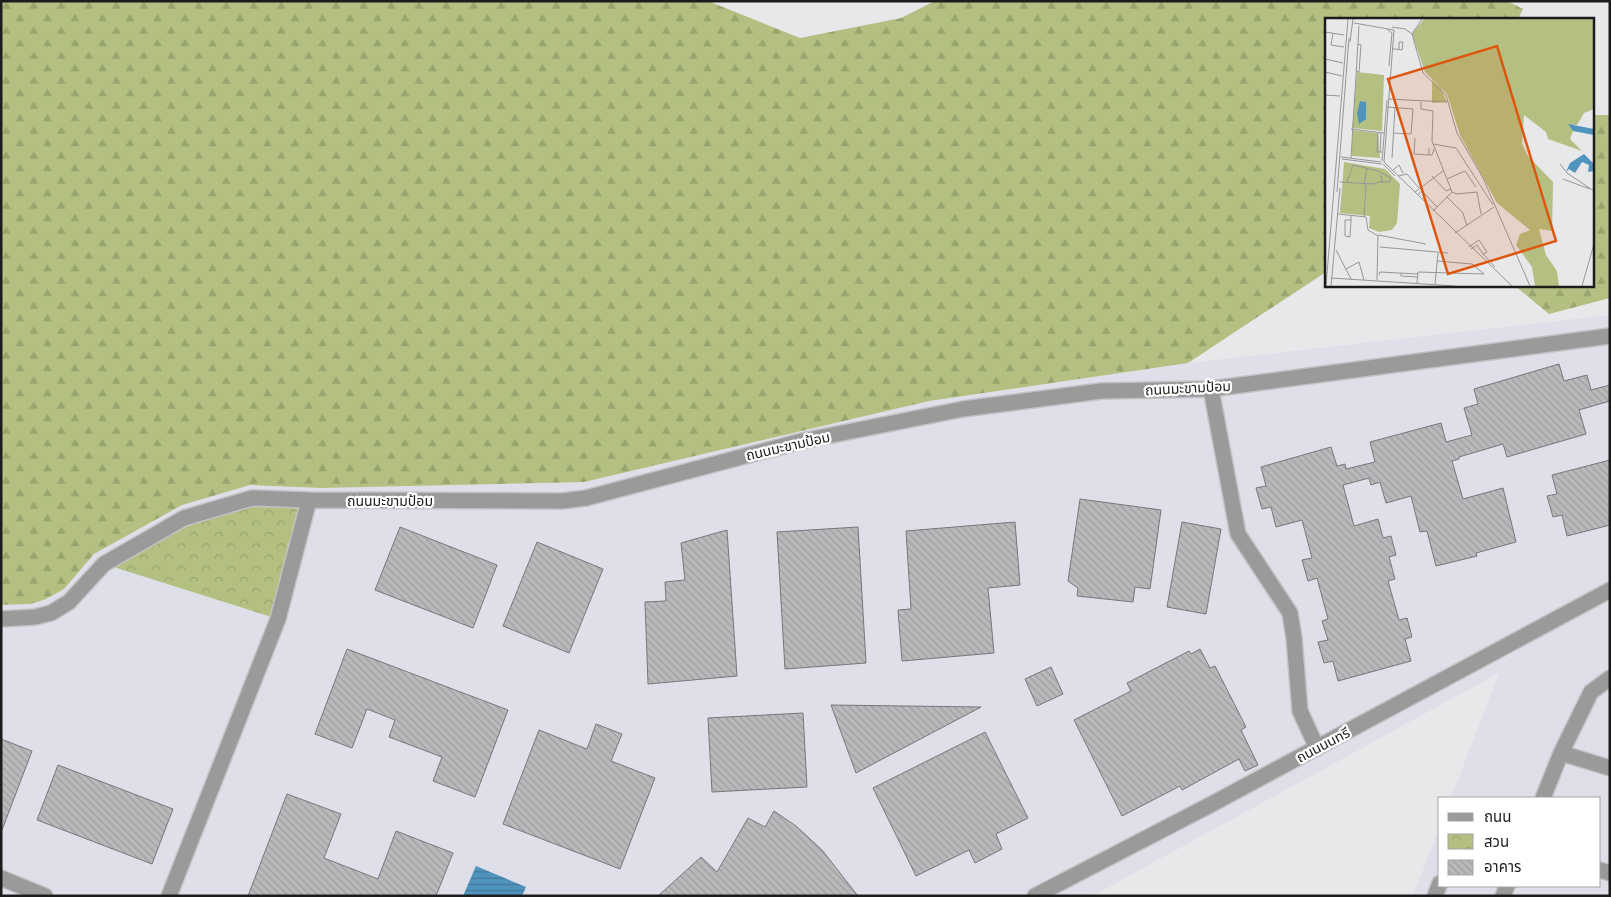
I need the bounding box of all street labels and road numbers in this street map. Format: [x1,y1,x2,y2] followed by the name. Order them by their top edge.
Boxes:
[1145,378,1231,398] street label: ถนนมะขามป้อม
[744,429,832,463] street label: ถนนมะขามป้อม
[347,493,433,509] street label: ถนนมะขามป้อม
[1294,724,1353,766] street label: ถนนนนทรี

